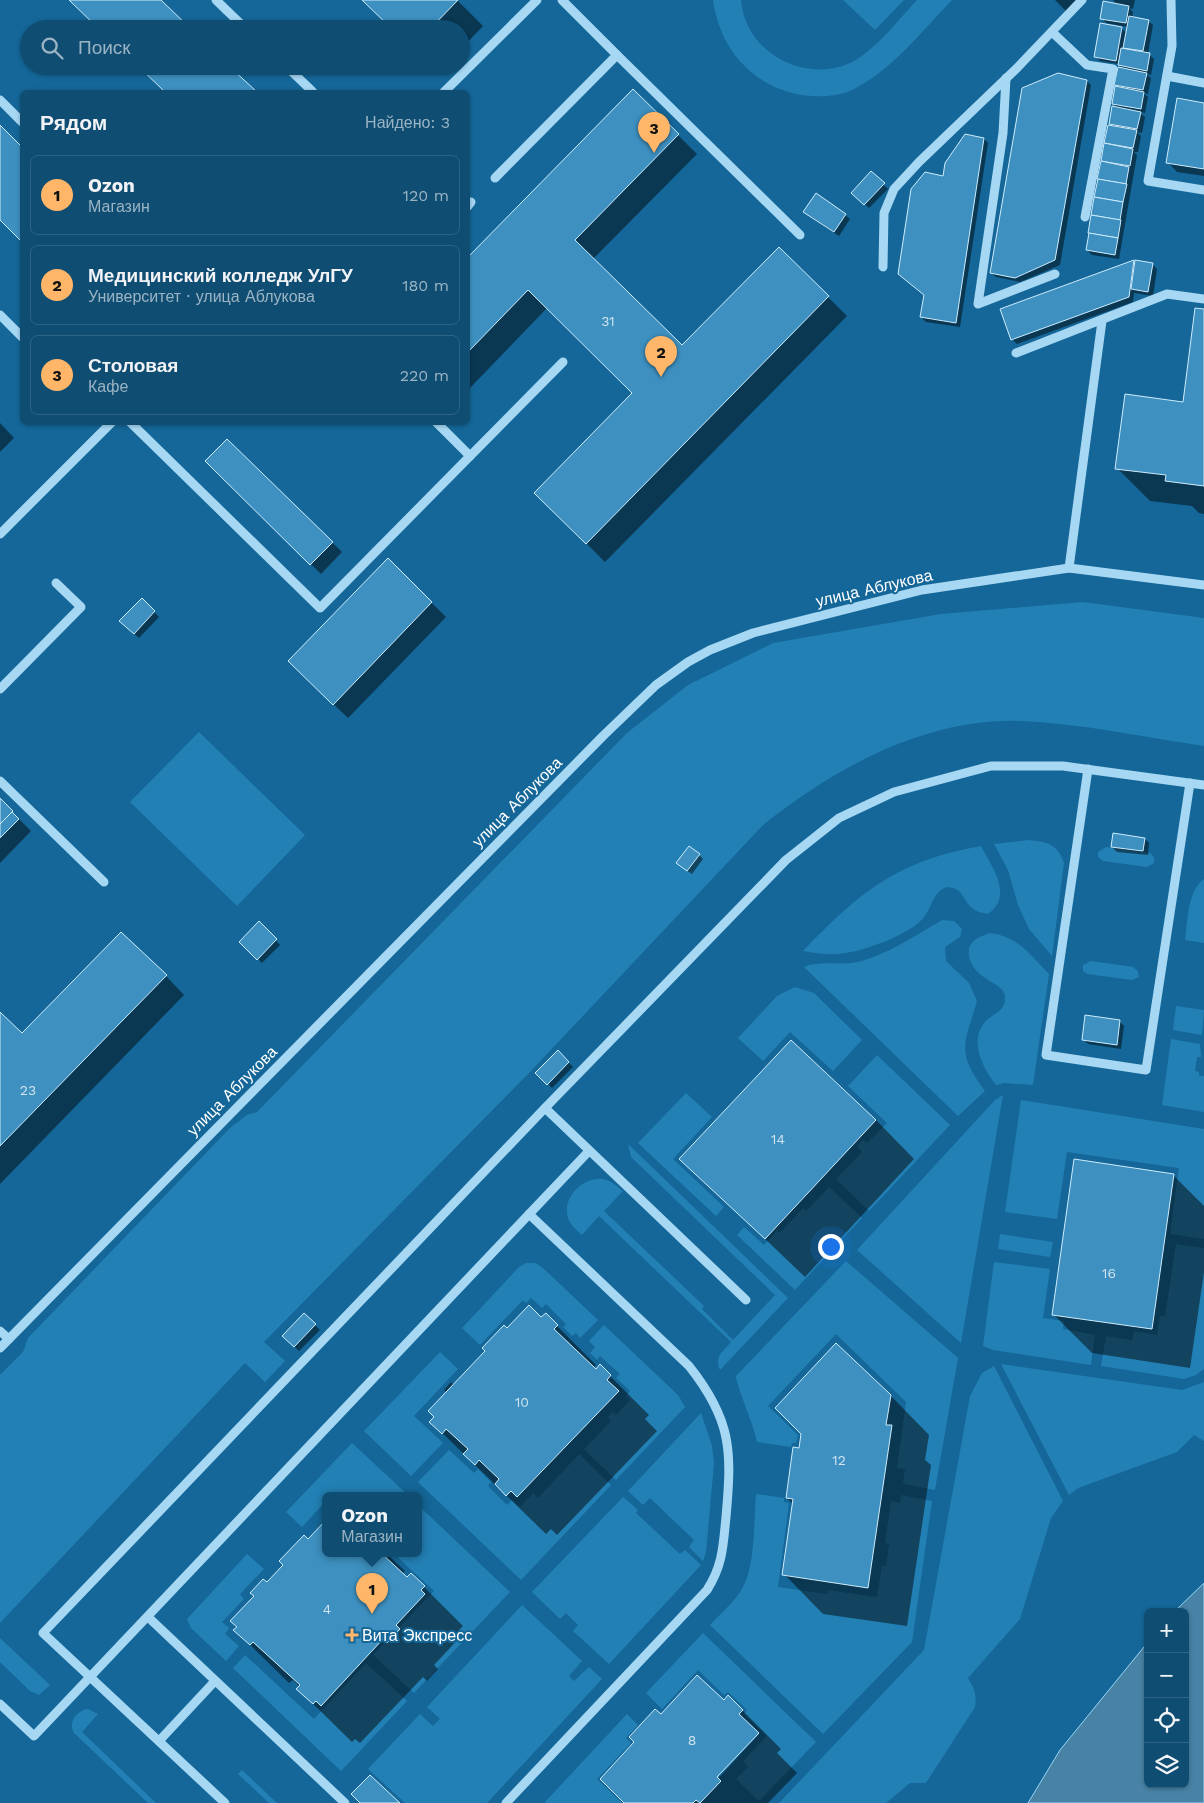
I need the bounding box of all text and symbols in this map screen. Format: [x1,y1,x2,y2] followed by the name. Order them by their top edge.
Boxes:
[20,20,470,75] search box
[38,34,66,62] icon: search
[78,36,131,59] text: Поиск
[40,110,107,135] text: Рядом
[638,112,670,153] pin: 3
[365,113,450,132] text: Найдено: 3
[88,174,135,197] text: Ozon
[54,186,60,205] text: 1
[403,186,449,205] text: 120 m
[88,197,150,216] text: Магазин
[88,264,353,287] text: Медицинский колледж УлГУ
[52,276,62,295] text: 2
[402,276,449,295] text: 180 m
[88,287,315,306] text: Университет · улица Аблукова
[601,313,615,329] house number: 31
[645,336,677,377] pin: 2
[88,354,178,377] text: Столовая
[52,366,62,385] text: 3
[400,366,449,385] text: 220 m
[88,377,128,396] text: Кафе
[814,565,934,611] street label: улица Аблукова
[468,753,566,851] street label: улица Аблукова
[183,1042,281,1140] street label: улица Аблукова
[20,1082,36,1098] house number: 23
[771,1131,785,1147] house number: 14
[818,1234,844,1260] your location
[1102,1265,1116,1281] house number: 16
[515,1394,529,1410] house number: 10
[832,1452,846,1468] house number: 12
[322,1492,422,1557] popup
[341,1504,388,1527] text: Ozon
[341,1527,403,1546] text: Магазин
[356,1573,388,1614] pin: 1
[323,1601,331,1617] house number: 4
[1144,1608,1189,1788] map controls
[1144,1608,1189,1653] button: +
[362,1626,472,1645] place label: Вита Экспресс
[346,1629,358,1641] marker: Вита Экспресс
[1144,1653,1189,1698] button: −
[1144,1698,1189,1743] button: locate
[688,1732,696,1748] house number: 8
[1144,1743,1189,1788] button: layers

